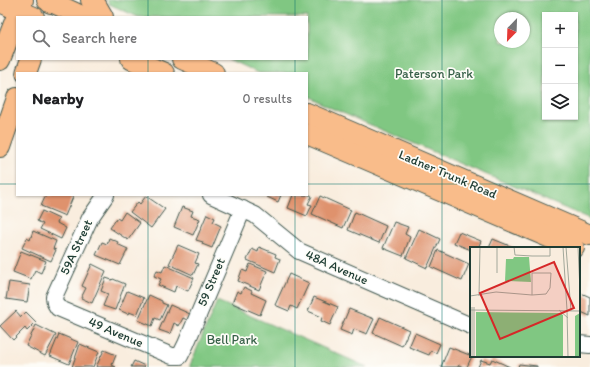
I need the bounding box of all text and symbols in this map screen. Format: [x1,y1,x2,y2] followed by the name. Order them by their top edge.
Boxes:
[494,12,530,48] north arrow
[542,12,578,120] map controls
[542,12,578,48] button: +
[16,16,308,60] search box
[30,27,52,49] icon: search
[62,29,137,47] text: Search here
[542,48,578,84] button: −
[395,66,473,81] park label: Paterson Park
[542,84,578,120] button: layers
[32,88,84,108] text: Nearby
[242,91,292,106] text: 0 results
[397,147,499,201] street label: Ladner Trunk Road
[57,217,95,277] street label: 59A Street
[303,247,371,287] street label: 48A Avenue
[470,247,580,357] inset map
[194,256,228,308] street label: 59 Street
[86,314,146,350] street label: 49 Avenue
[207,332,258,347] park label: Bell Park

